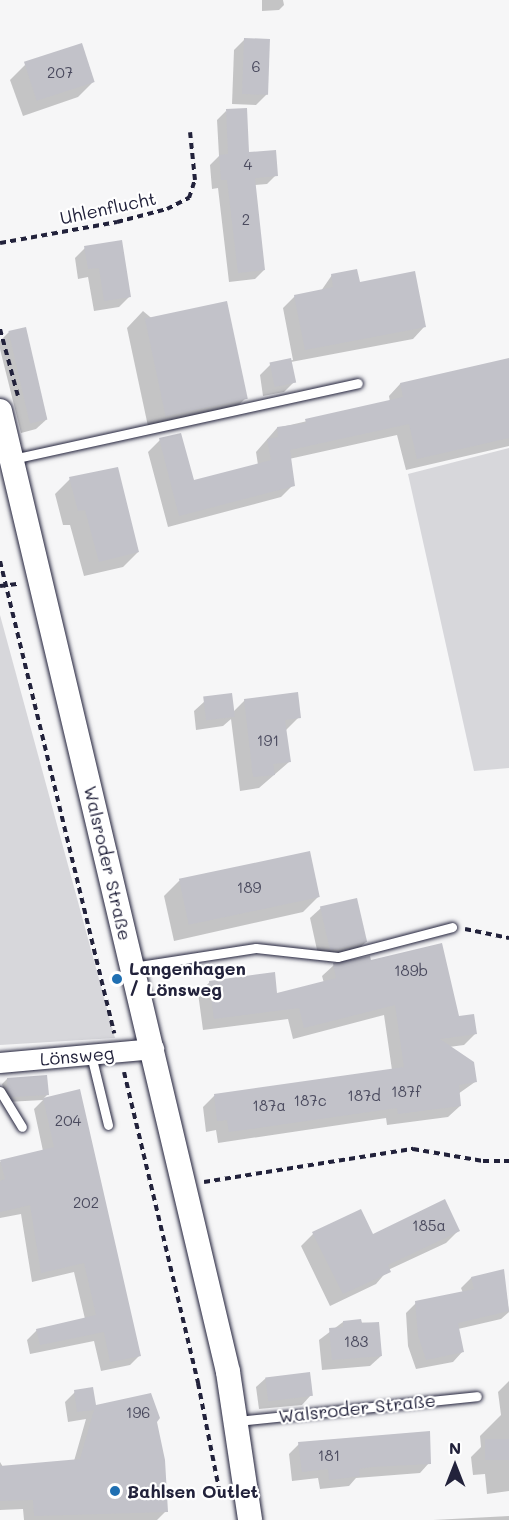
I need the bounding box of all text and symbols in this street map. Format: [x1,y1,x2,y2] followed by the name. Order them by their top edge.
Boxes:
[251,58,261,76] house number: 6
[47,64,73,82] house number: 207
[244,156,252,174] house number: 4
[58,187,158,229] street label: Uhlenflucht
[242,211,250,229] house number: 2
[257,732,279,750] house number: 191
[80,783,136,943] street label: Walsroder Straße
[237,879,261,897] house number: 189
[129,958,246,1000] place label: Langenhagen / Lönsweg
[394,962,428,980] house number: 189b
[110,972,124,986] marker: Langenhagen / Lönsweg
[39,1042,115,1070] street label: Lönsweg
[391,1083,421,1101] house number: 187f
[347,1087,381,1105] house number: 187d
[294,1092,326,1110] house number: 187c
[252,1097,286,1115] house number: 187a
[55,1112,81,1130] house number: 204
[73,1194,99,1212] house number: 202
[412,1217,446,1235] house number: 185a
[344,1333,368,1351] house number: 183
[277,1389,437,1427] street label: Walsroder Straße
[126,1404,150,1422] house number: 196
[425,1436,485,1496] north arrow
[449,1437,461,1458] text: N
[318,1447,340,1465] house number: 181
[127,1480,259,1502] place label: Bahlsen Outlet
[108,1484,122,1498] marker: Bahlsen Outlet

